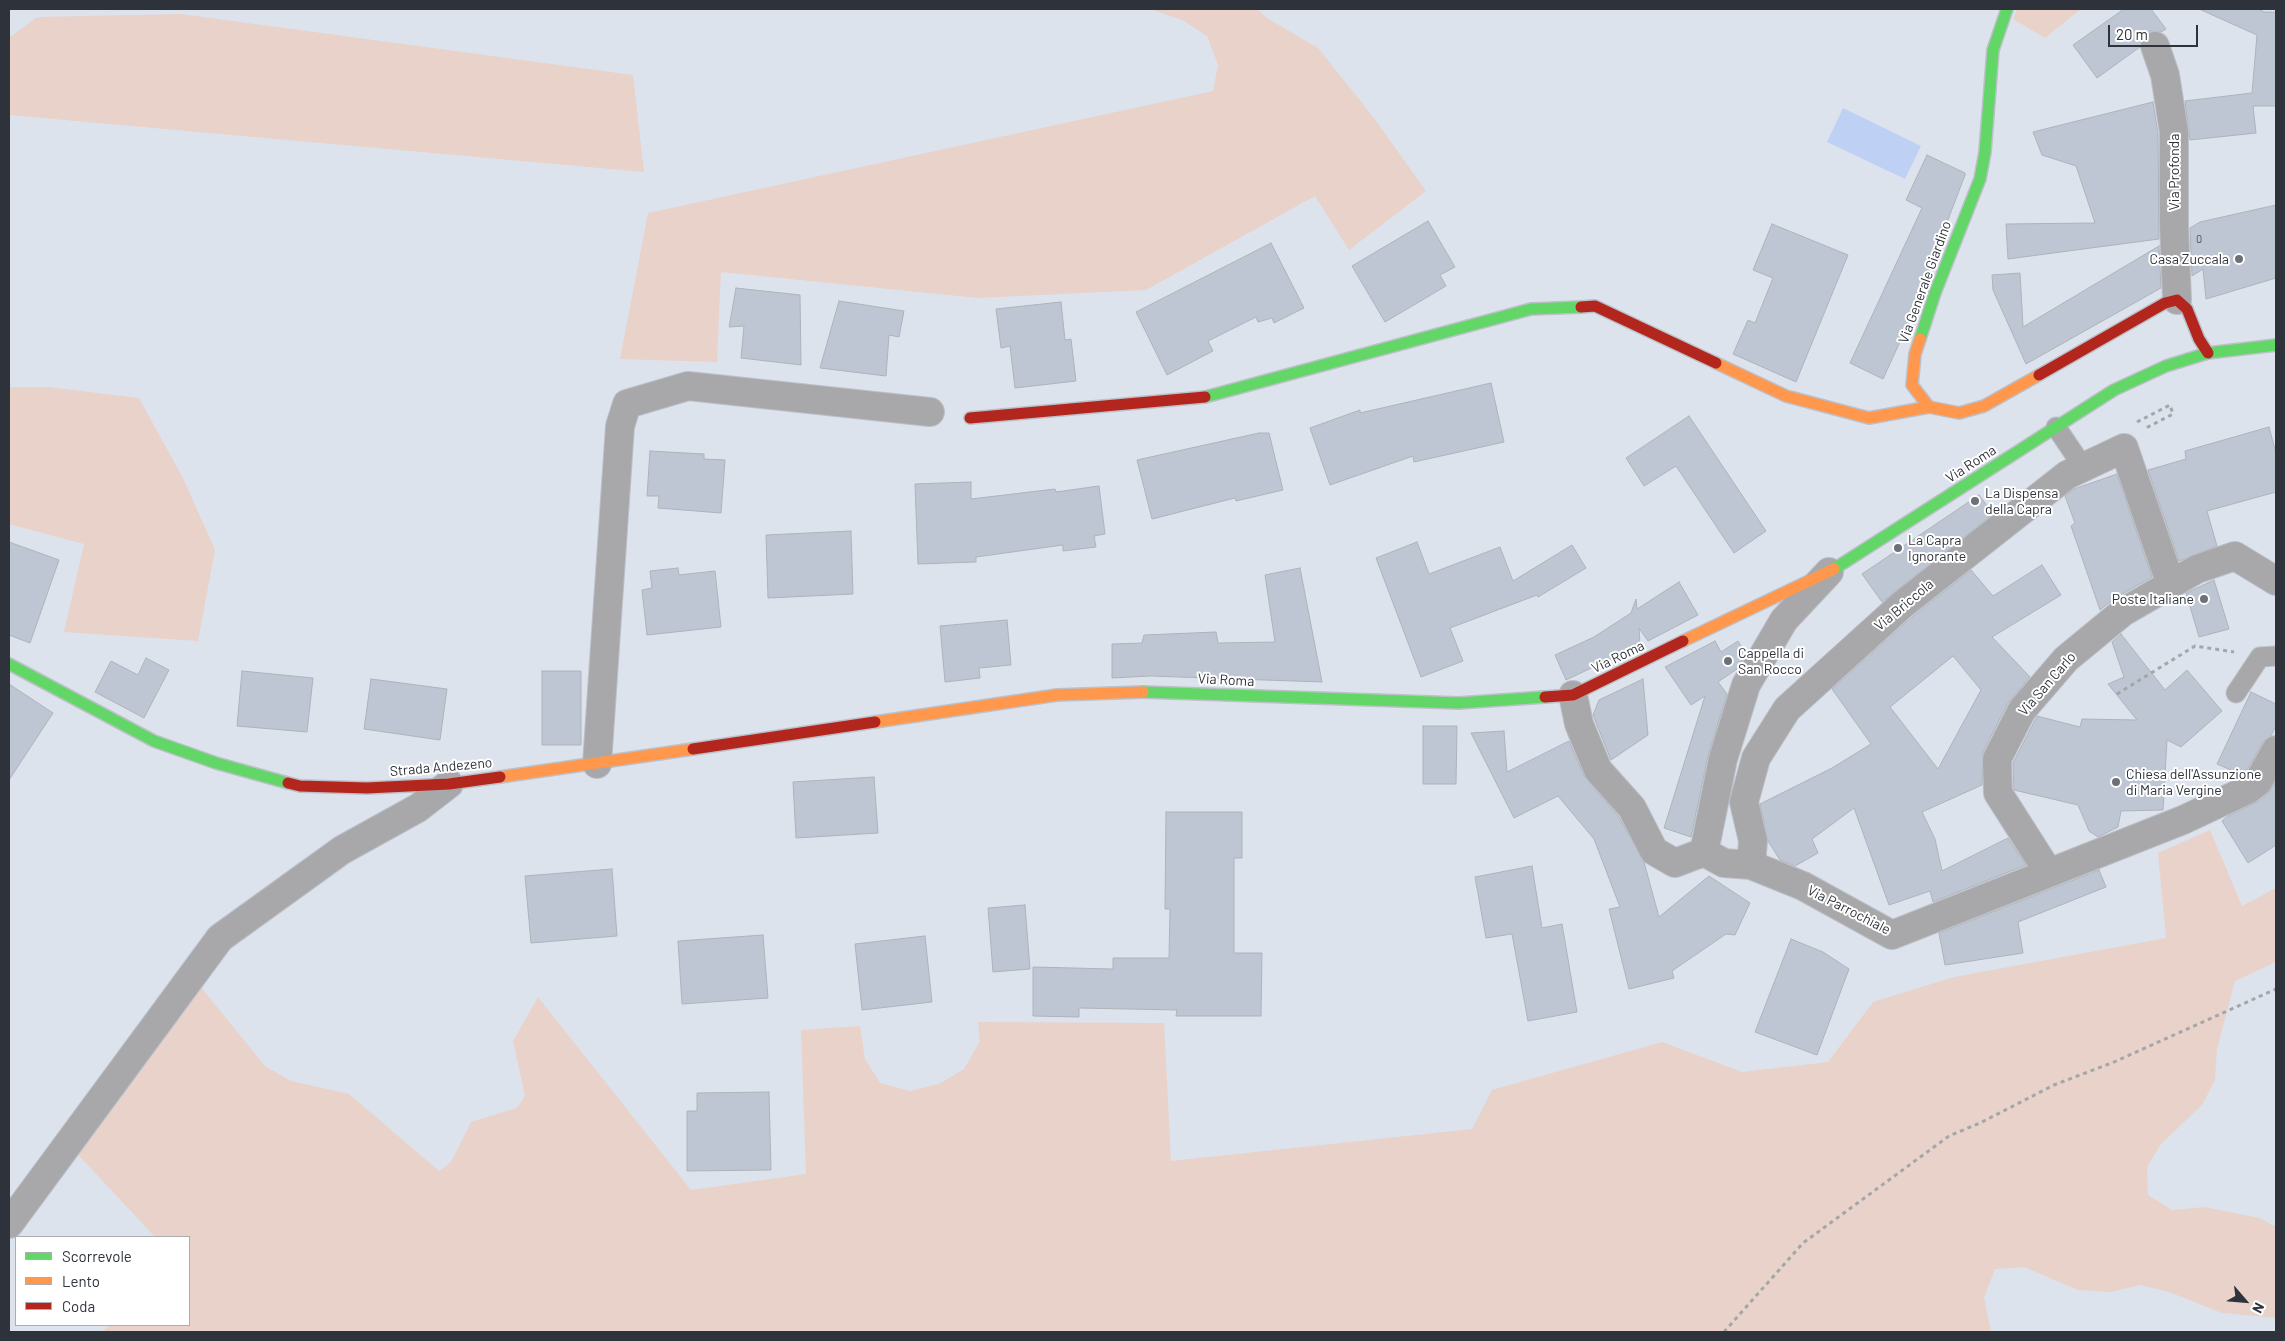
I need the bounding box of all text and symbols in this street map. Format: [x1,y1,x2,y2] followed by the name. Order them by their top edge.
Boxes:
[2110,15,2200,47] scale bar
[2116,25,2148,43] text: 20 m
[2166,134,2182,210] street label: Via Profonda
[1895,218,1955,346] street label: Via Generale Giardino
[2196,232,2202,246] house number: 0
[2150,251,2229,267] place label: Casa Zuccala
[2233,253,2245,265] marker: Casa Zuccala
[1943,442,1999,486] street label: Via Roma
[1985,485,2058,518] place label: La Dispensa della Capra
[1969,495,1981,507] marker: La Dispensa della Capra
[1908,532,1966,564] place label: La Capra Ignorante
[1892,542,1904,554] marker: La Capra Ignorante
[1871,576,1937,634] street label: Via Briccola
[2112,591,2194,607] place label: Poste Italiane
[2198,593,2210,605] marker: Poste Italiane
[1589,637,1647,677] street label: Via Roma
[1738,645,1804,678] place label: Cappella di San Rocco
[2015,649,2079,719] street label: Via San Carlo
[1722,655,1734,667] marker: Cappella di San Rocco
[1197,670,1255,690] street label: Via Roma
[389,754,493,780] street label: Strada Andezeno
[2126,766,2261,799] place label: Chiesa dell'Assunzione di Maria Vergine
[2110,776,2122,788] marker: Chiesa dell'Assunzione di Maria Vergine
[1805,882,1893,938] street label: Via Parrochiale
[15,1236,190,1326] legend
[62,1247,132,1265] text: Scorrevole
[62,1272,100,1290] text: Lento
[2220,1276,2270,1326] north arrow
[62,1297,95,1315] text: Coda
[2249,1300,2268,1316] text: N

